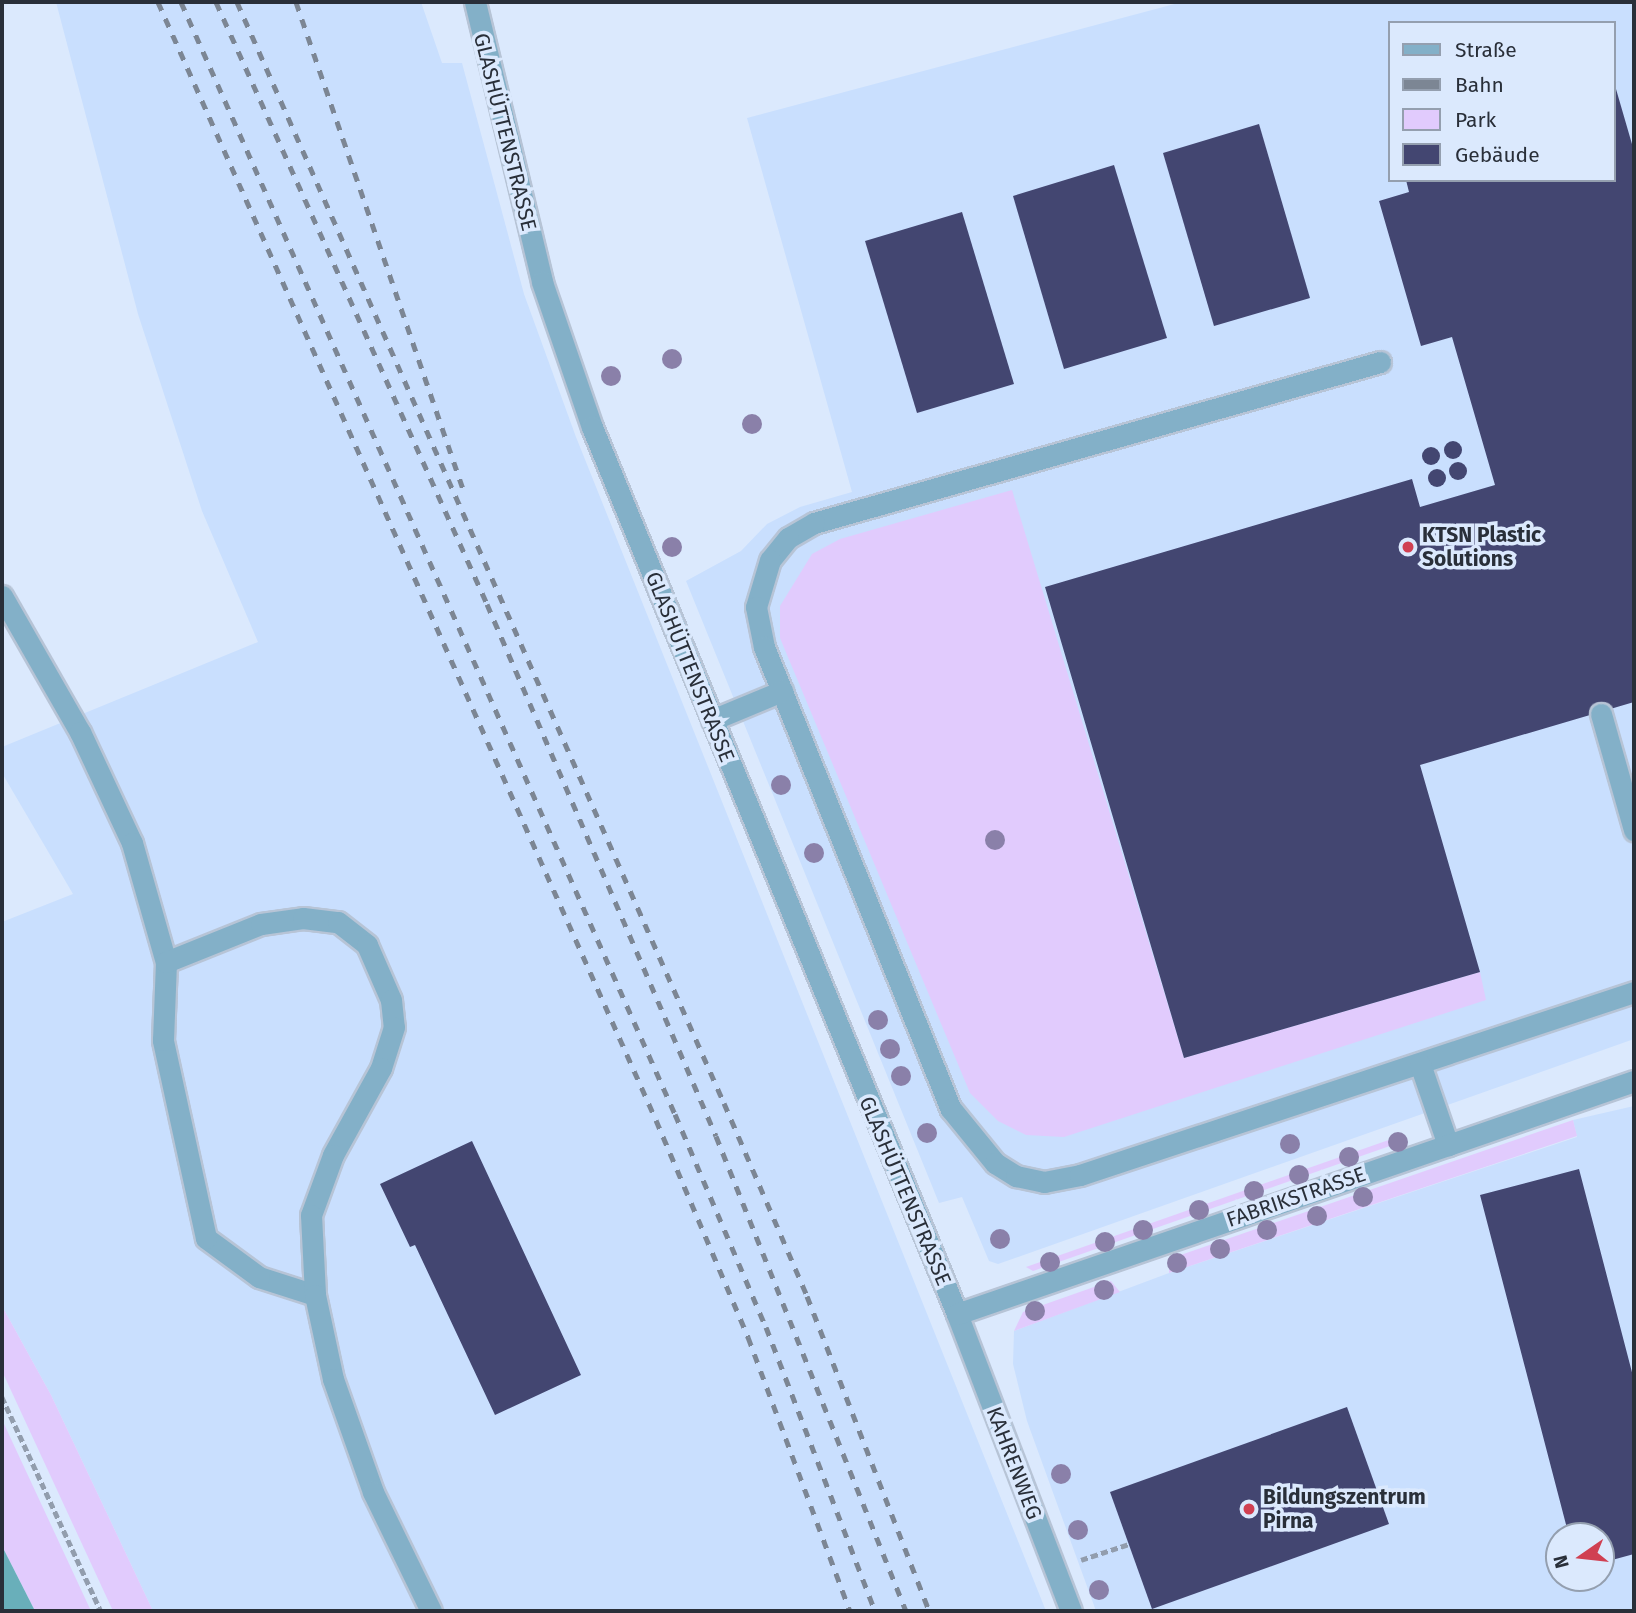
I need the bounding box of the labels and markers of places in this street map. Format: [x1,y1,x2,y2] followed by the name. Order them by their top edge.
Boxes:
[1422,522,1541,572] place label: KTSN Plastic Solutions
[1400,539,1416,555] marker: KTSN Plastic Solutions
[1263,1484,1426,1534] place label: Bildungszentrum Pirna
[1241,1501,1257,1517] marker: Bildungszentrum Pirna

